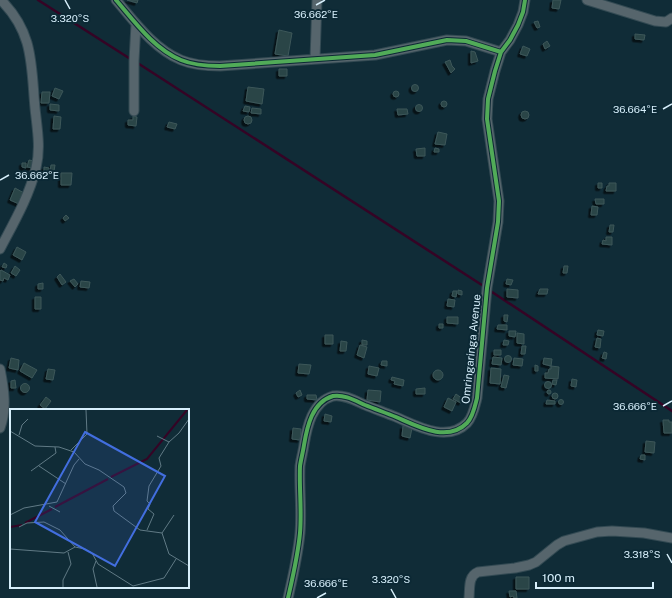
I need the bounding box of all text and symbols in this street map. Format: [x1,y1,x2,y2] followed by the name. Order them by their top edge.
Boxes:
[294,8,338,20] text: 36.662°E
[51,12,89,24] text: 3.320°S
[613,103,657,115] text: 36.664°E
[15,169,59,181] text: 36.662°E
[459,293,483,405] street label: Omringaringa Avenue
[613,400,657,412] text: 36.666°E
[10,409,189,588] inset map
[624,548,661,560] text: 3.318°S
[536,564,653,590] scale bar
[542,571,575,585] text: 100 m
[372,573,410,585] text: 3.320°S
[304,577,348,589] text: 36.666°E

